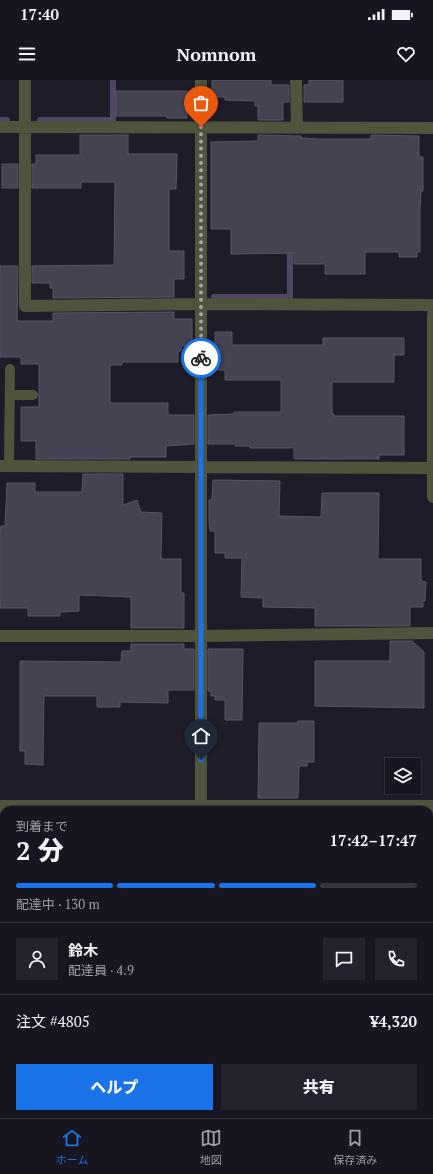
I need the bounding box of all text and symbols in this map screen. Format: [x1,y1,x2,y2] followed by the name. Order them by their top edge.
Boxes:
[20,4,59,24] text: 17:40
[177,42,256,66] text: Nomnom
[16,43,38,65] icon: menu
[395,43,417,65] icon: heart
[184,86,218,127] pin
[190,92,212,114] icon: bag
[181,338,221,378] courier
[190,347,212,369] icon: bike
[184,719,218,760] pin
[190,725,212,747] icon: home
[385,758,421,794] map controls
[385,758,421,794] button: layers
[16,817,68,835] text: 到着まで
[330,830,417,850] text: 17:42–17:47
[16,833,64,867] text: 2 分
[16,895,100,913] text: 配達中 · 130 m
[16,938,58,980] button: person
[323,938,365,980] button: chat
[375,938,417,980] button: phone
[68,940,98,960] text: 鈴木
[68,961,134,979] text: 配達員 · 4.9
[16,1011,90,1031] text: 注文 #4805
[370,1011,417,1031] text: ¥4,320
[16,1064,213,1110] button: ヘルプ
[221,1064,417,1110] button: 共有
[56,1127,88,1167] tab: ホーム
[200,1127,222,1167] tab: 地図
[333,1127,377,1167] tab: 保存済み

